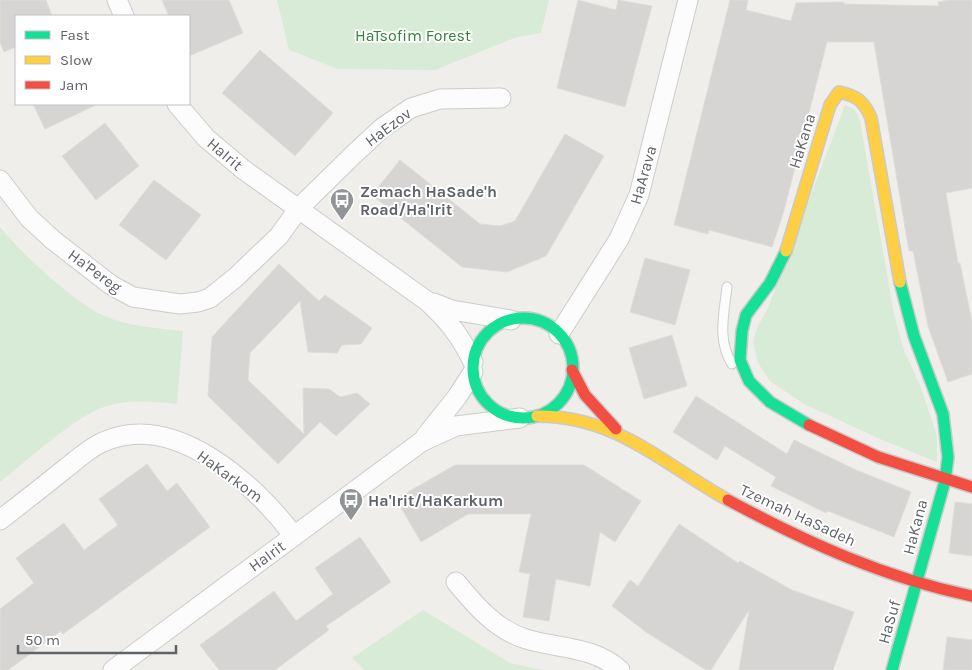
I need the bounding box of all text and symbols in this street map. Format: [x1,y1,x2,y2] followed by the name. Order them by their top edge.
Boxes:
[15,15,190,105] legend
[60,26,90,44] text: Fast
[355,26,471,45] park label: HaTsofim Forest
[60,51,92,69] text: Slow
[60,76,88,94] text: Jam
[361,104,415,150] street label: HaEzov
[785,111,819,171] street label: HaKana
[203,134,247,174] street label: HaIrit
[626,143,660,207] street label: HaArava
[360,182,497,219] place label: Zemach HaSade'h Road/Ha'Irit
[329,187,355,221] bus stop icon: Zemach HaSade'h Road/Ha'Irit
[64,245,126,297] street label: Ha'Pereg
[193,446,267,506] street label: HaKarkom
[737,480,859,550] street label: Tzemah HaSadeh
[338,487,364,521] bus stop icon: Ha'Irit/HaKarkum
[368,491,503,510] place label: Ha'Irit/HaKarkum
[899,497,931,557] street label: HaKana
[245,536,289,576] street label: HaIrit
[874,598,904,646] street label: HaSuf
[18,622,175,654] scale bar
[25,631,60,649] text: 50 m

